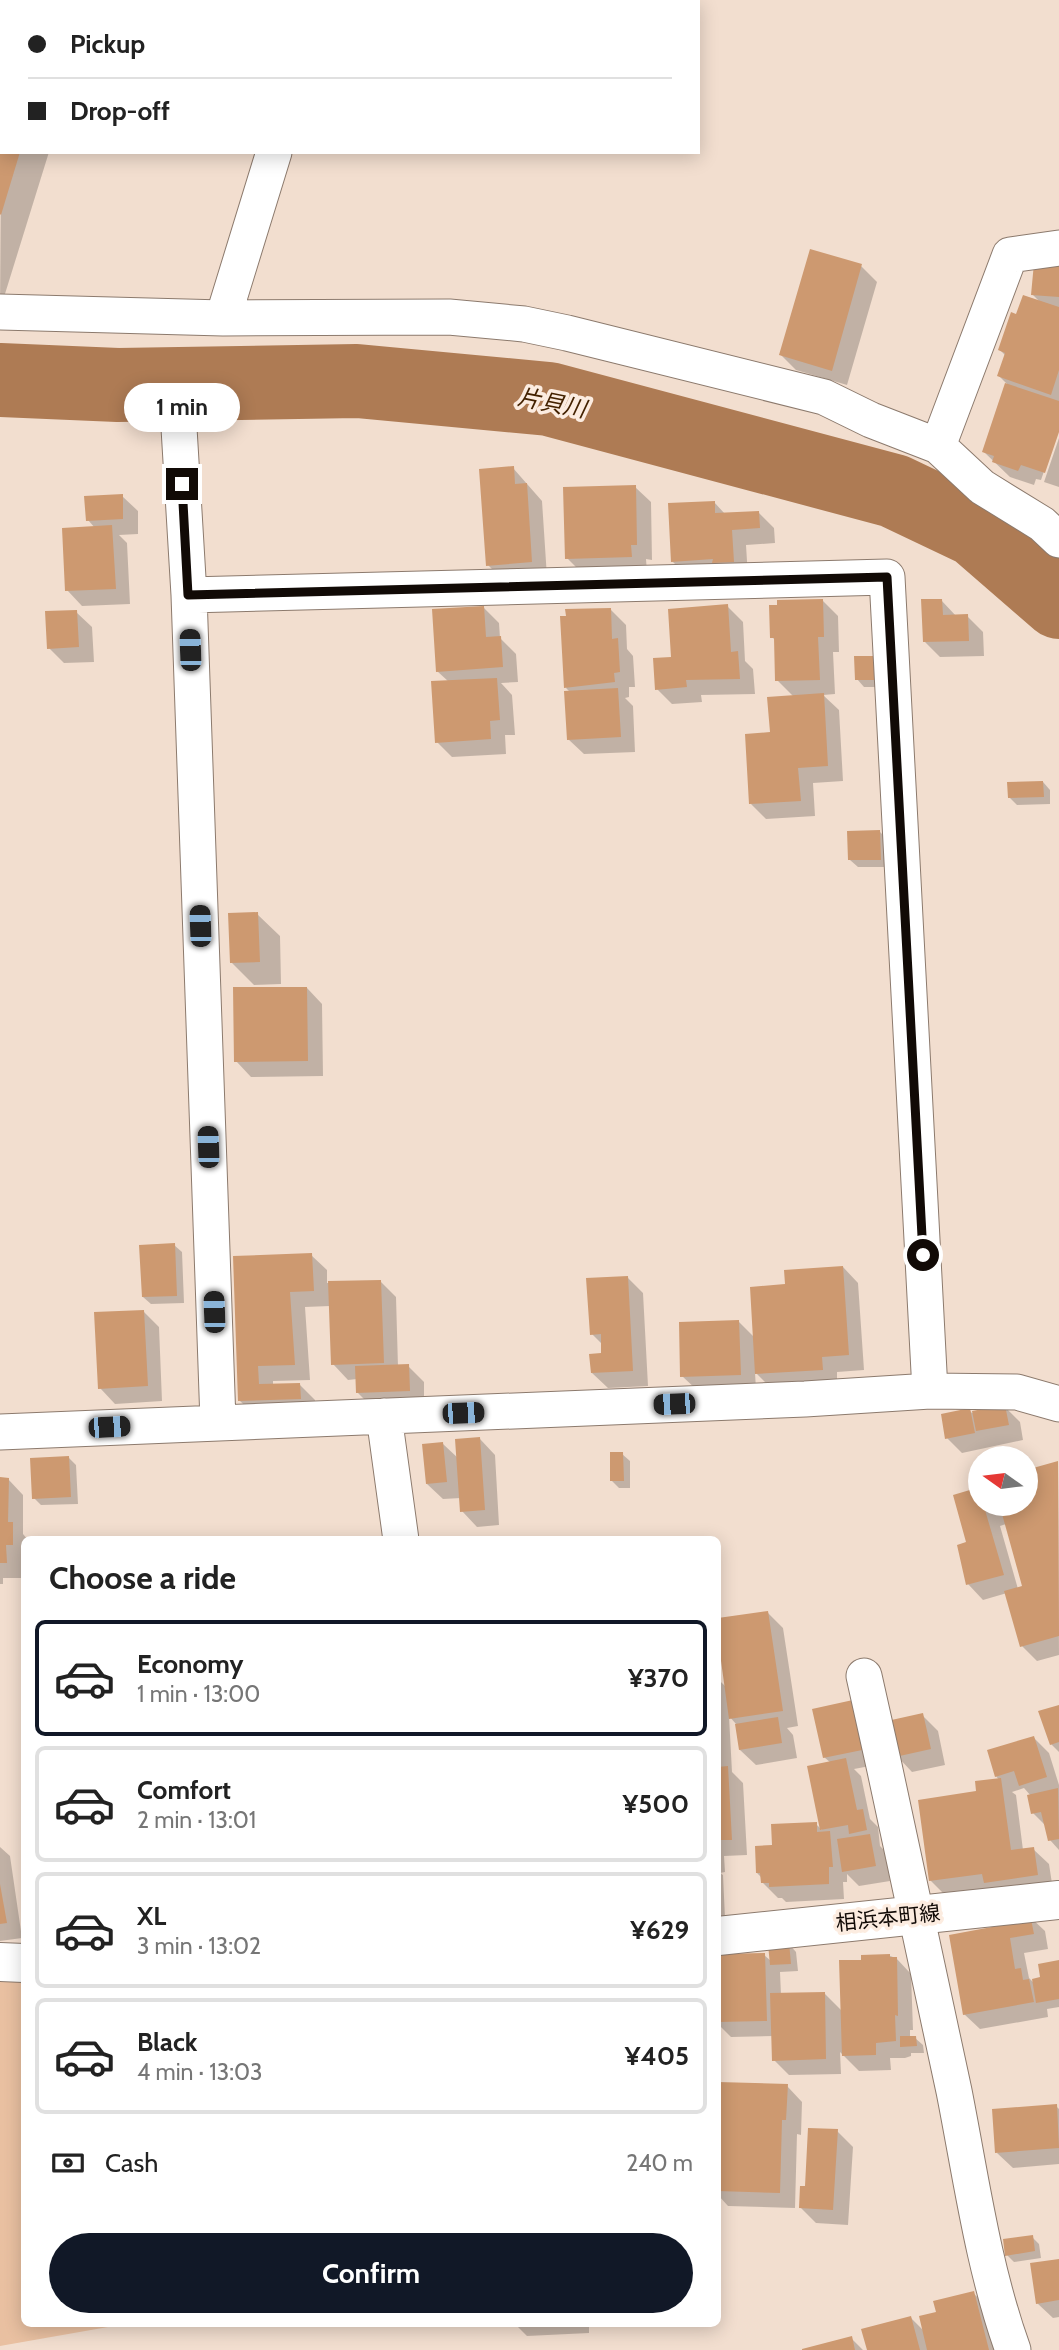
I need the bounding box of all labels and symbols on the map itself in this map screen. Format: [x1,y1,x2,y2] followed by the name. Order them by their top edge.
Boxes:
[124,382,240,432] callout: 1 min
[515,383,591,424] water label: 片貝川
[166,468,198,500] route end
[179,629,202,671] car
[189,905,212,947] car
[197,1126,220,1168] car
[907,1239,939,1271] route start
[203,1291,226,1333] car
[653,1393,696,1415] car
[442,1402,485,1424] car
[88,1415,131,1439] car
[968,1446,1038,1516] north arrow
[834,1900,941,1935] street label: 相浜本町線

